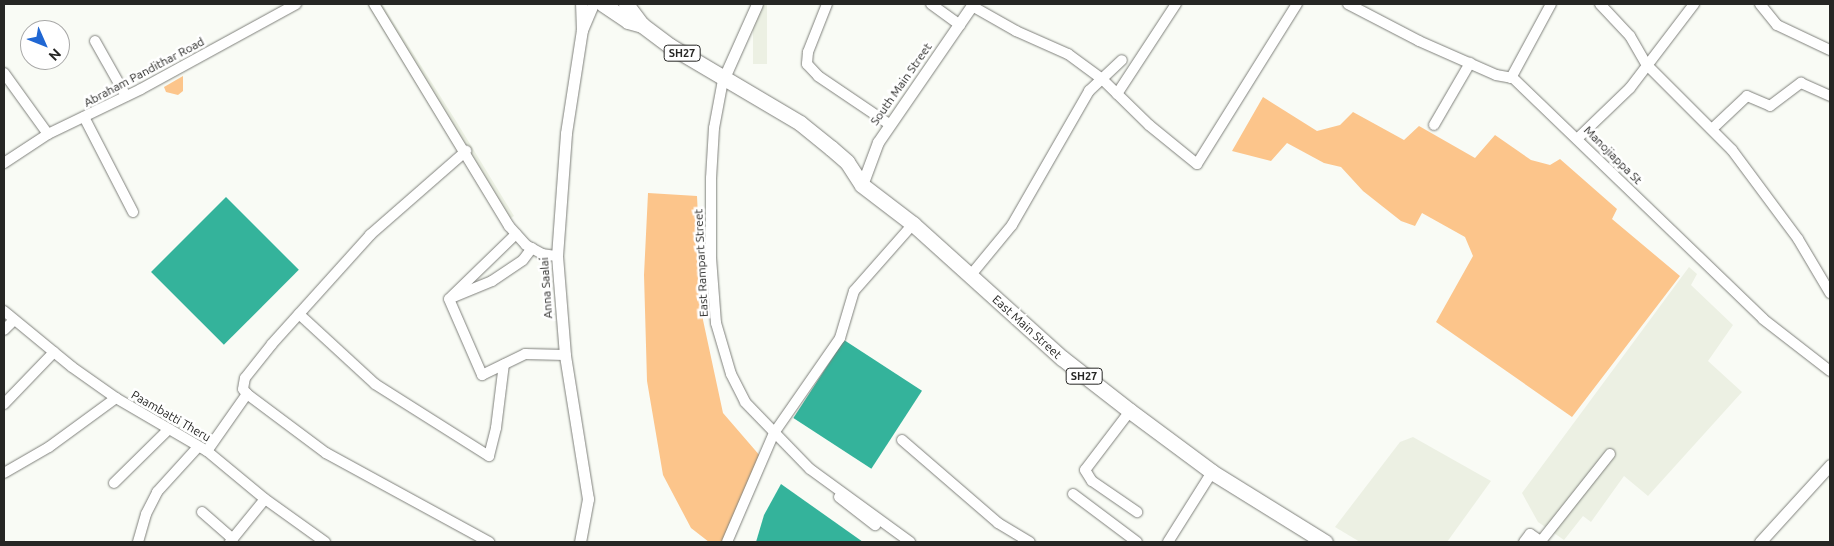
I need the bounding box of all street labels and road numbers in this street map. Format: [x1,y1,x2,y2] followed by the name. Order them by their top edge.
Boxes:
[81,34,207,110] street label: Abraham Pandithar Road
[867,40,935,128] street label: South Main Street
[663,44,701,62] road number: SH27
[1581,123,1645,187] street label: Manojiappa St
[691,209,711,317] street label: East Rampart Street
[537,257,555,319] street label: Anna Saalai
[989,292,1065,362] street label: East Main Street
[1065,368,1103,384] road number: SH27
[129,387,213,445] street label: Paambatti Theru

